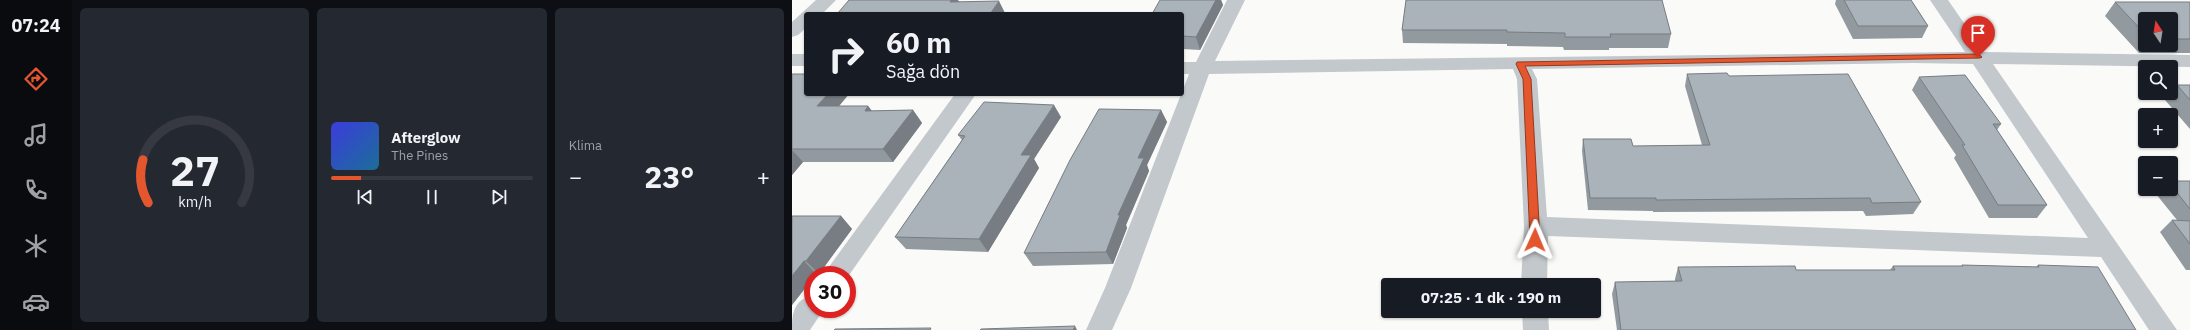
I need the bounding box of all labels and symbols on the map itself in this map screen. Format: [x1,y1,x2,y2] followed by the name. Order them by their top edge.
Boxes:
[2138,12,2178,52] north arrow
[1961,16,1995,57] pin
[1514,219,1556,261] position arrow
[804,266,856,318] speed limit sign: 30

